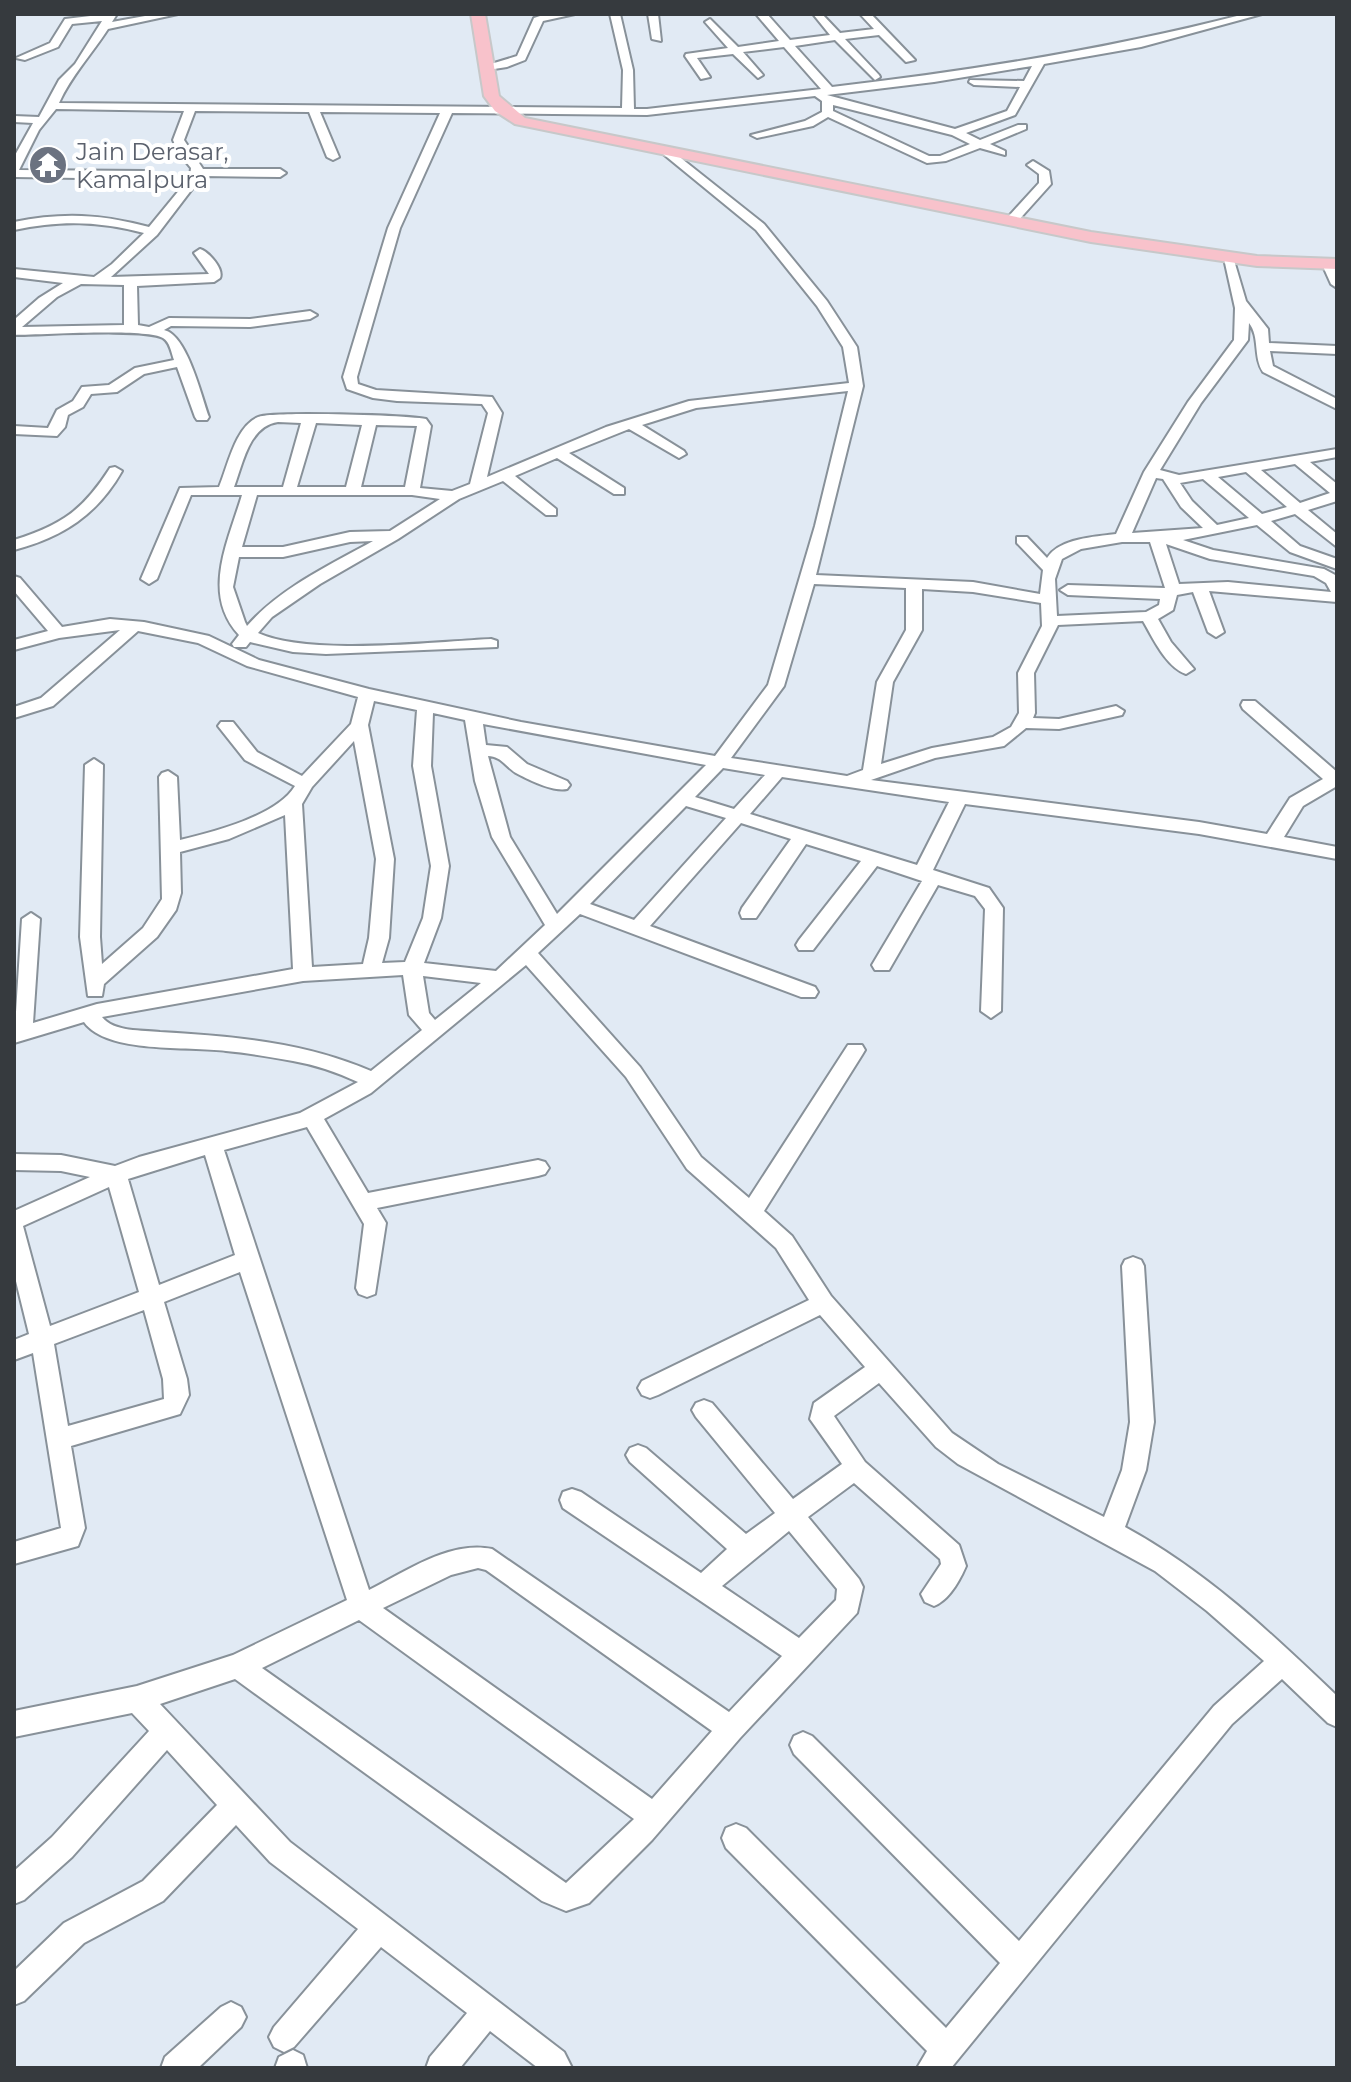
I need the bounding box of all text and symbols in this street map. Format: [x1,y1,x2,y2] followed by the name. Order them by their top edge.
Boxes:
[75,137,229,194] place label: Jain Derasar, Kamalpura
[27,144,69,186] temple icon: Jain Derasar, Kamalpura

